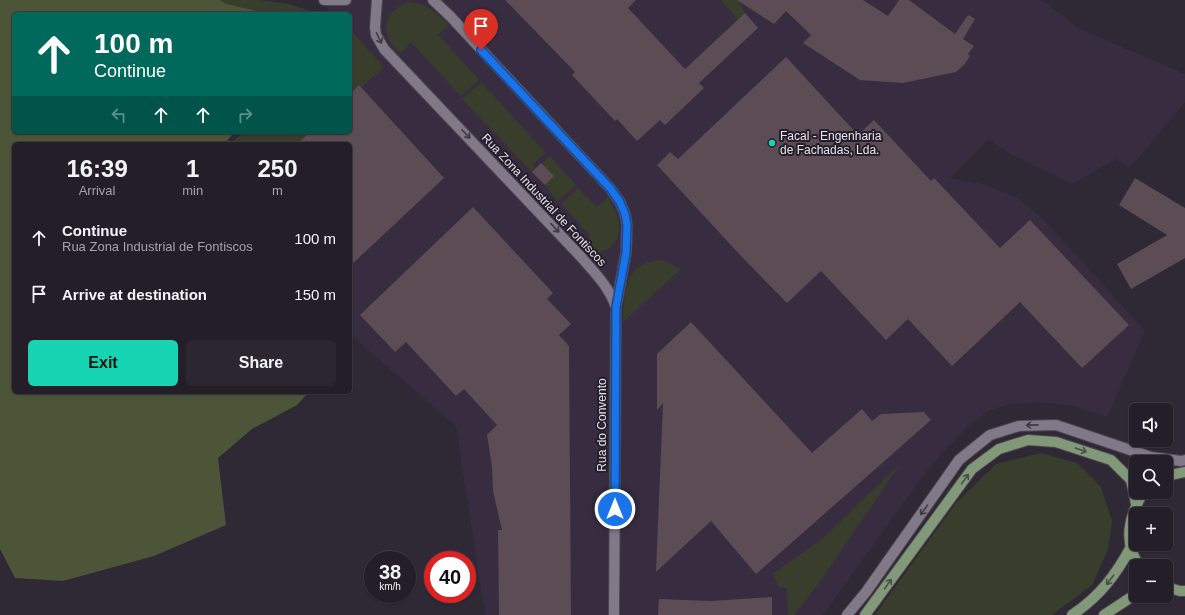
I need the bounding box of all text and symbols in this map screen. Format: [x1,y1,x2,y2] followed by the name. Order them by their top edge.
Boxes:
[464,9,498,50] pin
[470,15,492,37] icon: arrive
[28,28,80,80] icon: ahead
[94,28,173,59] text: 100 m
[376,32,383,44] one-way arrow
[94,61,166,81] text: Continue
[108,104,130,126] icon: left
[150,104,172,126] icon: ahead
[192,104,214,126] icon: ahead
[234,104,256,126] icon: right
[461,129,470,139] one-way arrow
[780,129,882,157] place label: Facal - Engenharia de Fachadas, Lda.
[479,131,609,269] street label: Rua Zona Industrial de Fontiscos
[767,138,777,148] marker: Facal - Engenharia de Fachadas, Lda.
[66,155,128,182] text: 16:39
[186,155,199,182] text: 1
[258,155,298,182] text: 250
[79,183,116,198] text: Arrival
[182,183,203,198] text: min
[272,183,283,198] text: m
[62,222,127,239] text: Continue
[550,223,560,233] one-way arrow
[28,227,50,249] icon: ahead
[294,230,336,247] text: 100 m
[62,239,253,254] text: Rua Zona Industrial de Fontiscos
[28,283,50,305] icon: arrive
[62,286,207,303] text: Arrive at destination
[294,286,336,303] text: 150 m
[28,340,178,386] button: Exit
[186,340,336,386] button: Share
[595,378,609,472] street label: Rua do Convento
[1129,403,1173,603] map controls
[1129,403,1173,447] button: sound
[1026,422,1039,429] one-way arrow
[1074,447,1087,454] one-way arrow
[1129,455,1173,499] button: search
[961,474,970,485] one-way arrow
[594,488,636,530] position arrow
[920,505,928,516] one-way arrow
[1129,507,1173,551] button: +
[424,551,476,603] speed limit sign: 40
[1129,559,1173,603] button: −
[379,561,401,583] text: 38
[1106,575,1115,586] one-way arrow
[884,578,892,589] one-way arrow
[379,581,401,592] text: km/h

